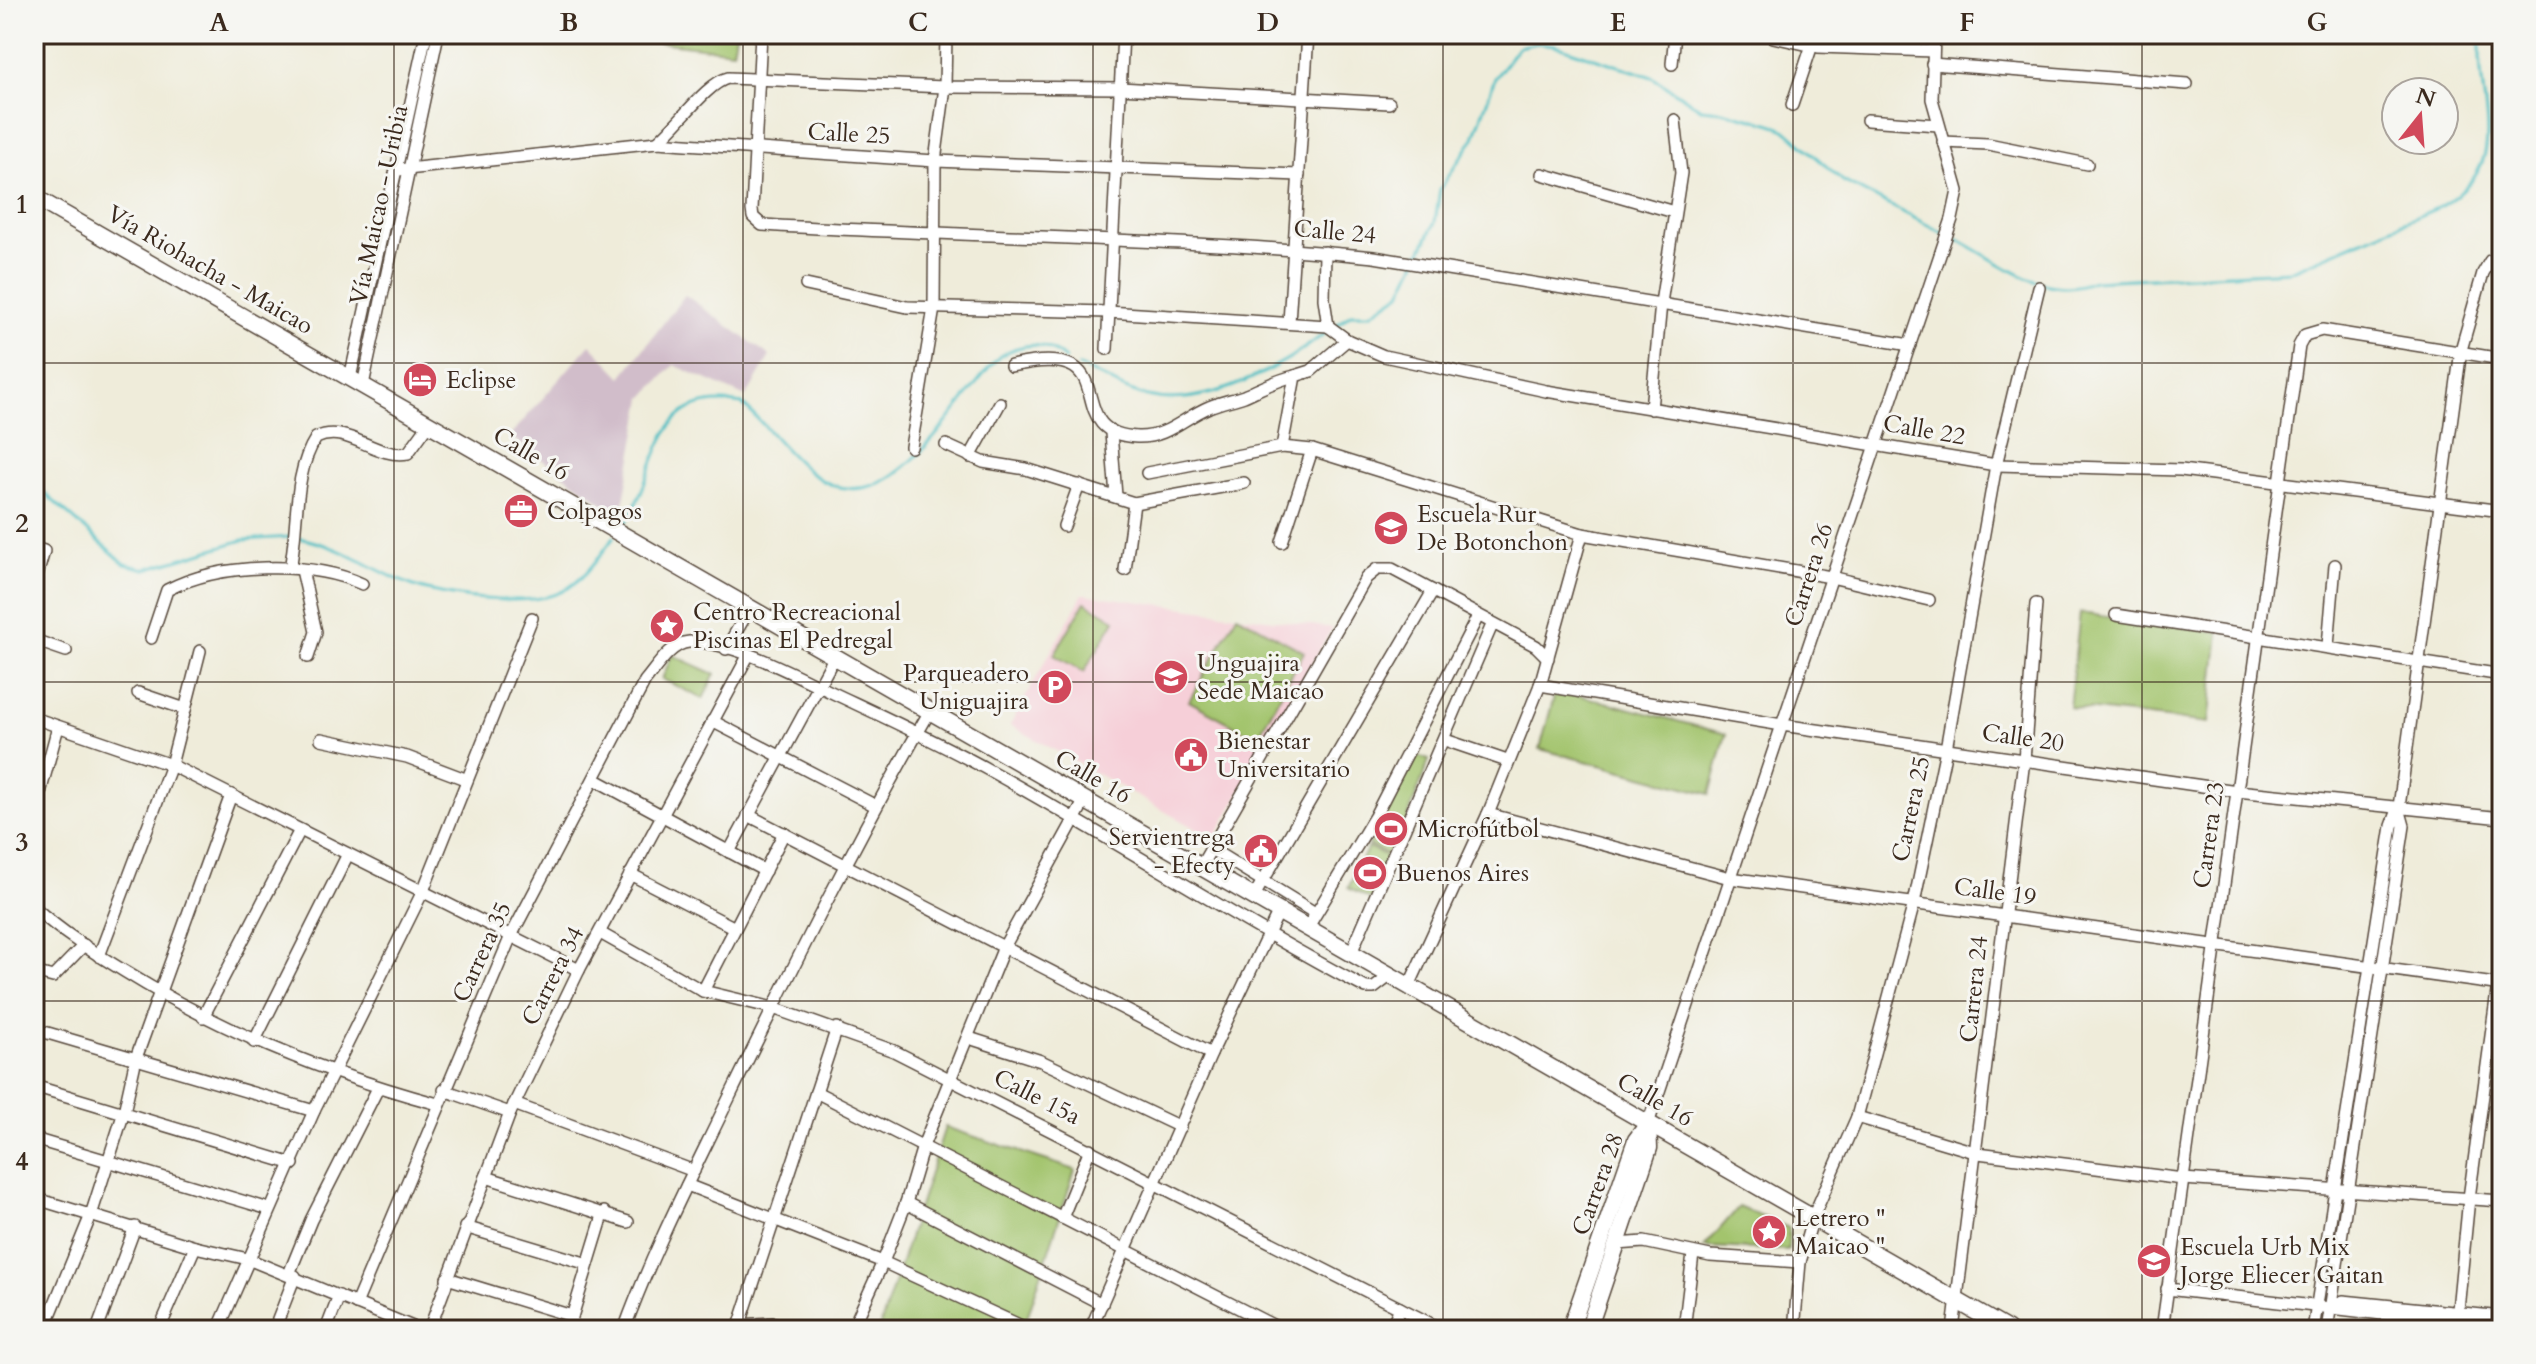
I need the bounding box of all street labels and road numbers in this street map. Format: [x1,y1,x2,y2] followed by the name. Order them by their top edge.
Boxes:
[342,101,416,308] street label: Vía Maicao - Uribia
[807,115,891,153] street label: Calle 25
[101,197,319,343] street label: Vía Riohacha - Maicao
[1292,212,1378,252] street label: Calle 24
[1880,407,1968,453] street label: Calle 22
[487,419,575,489] street label: Calle 16
[1777,519,1841,631] street label: Carrera 26
[1980,716,2066,760] street label: Calle 20
[1049,742,1137,812] street label: Calle 16
[1884,753,1938,865] street label: Carrera 25
[2185,780,2233,890] street label: Carrera 23
[1952,870,2038,914] street label: Calle 19
[444,896,520,1008] street label: Carrera 35
[514,921,592,1031] street label: Carrera 34
[1952,934,1996,1044] street label: Carrera 24
[988,1061,1087,1133] street label: Calle 15a
[1611,1065,1699,1135] street label: Calle 16
[1564,1128,1632,1240] street label: Carrera 28

